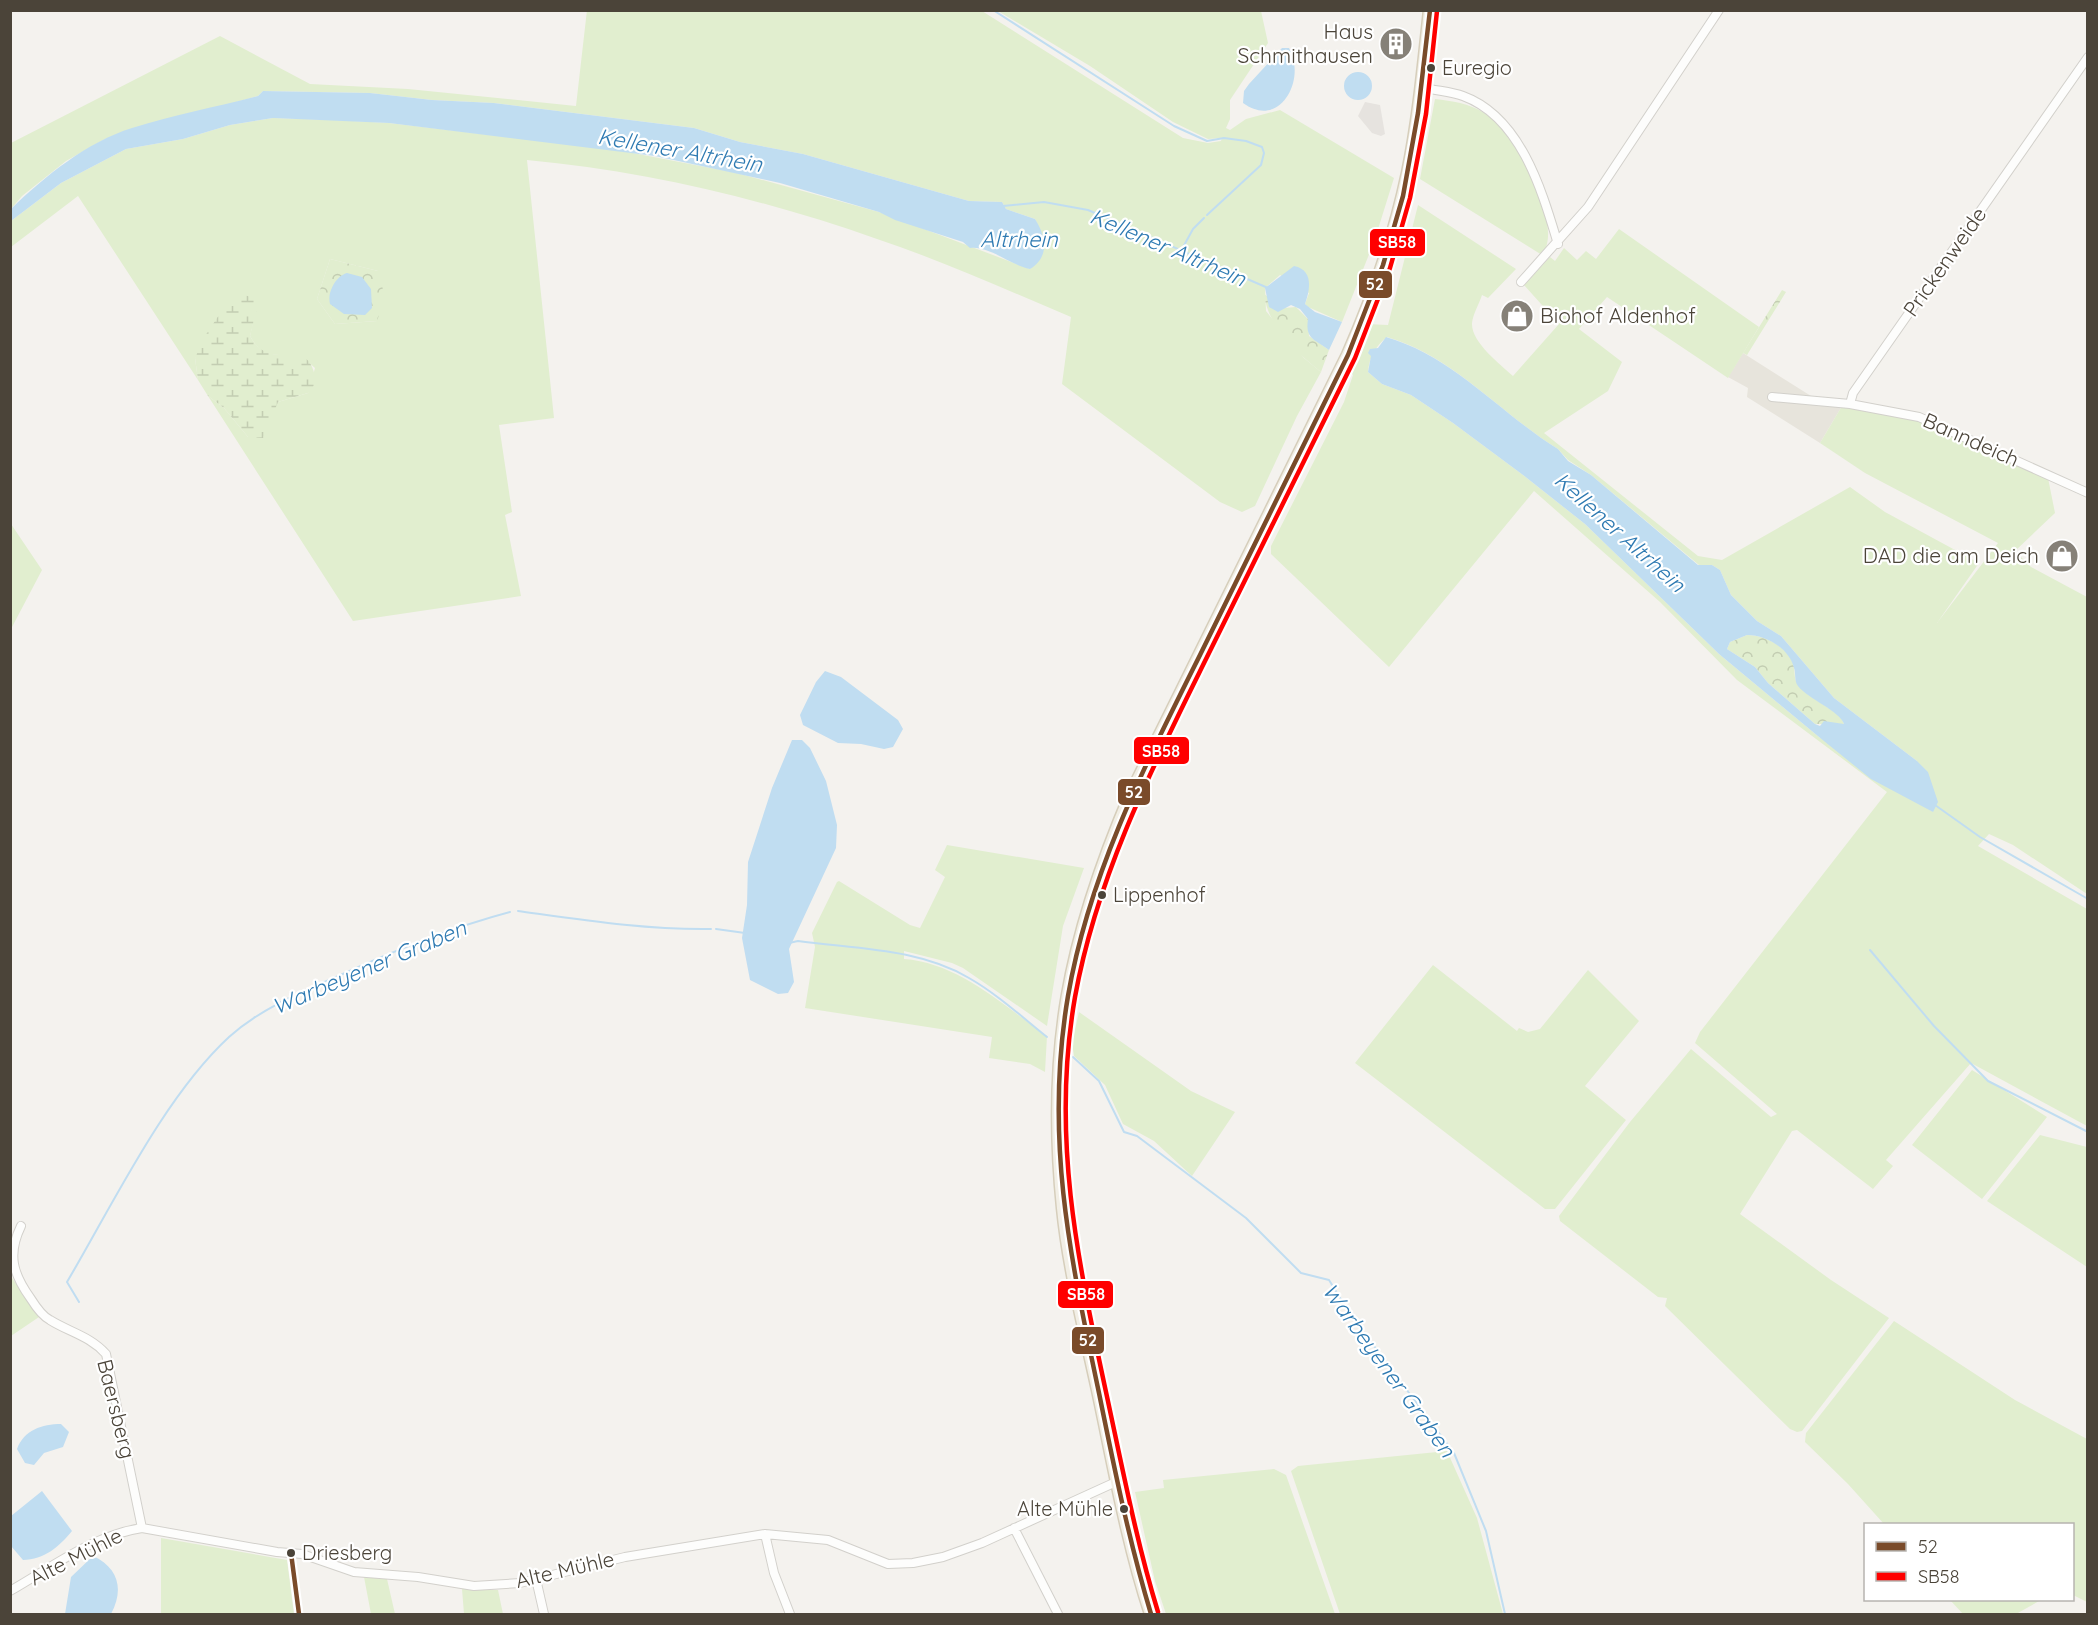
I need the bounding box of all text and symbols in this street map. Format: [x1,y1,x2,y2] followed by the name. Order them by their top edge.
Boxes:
[1237,18,1373,68] place label: Haus Schmithausen
[1378,26,1414,62] building icon: Haus Schmithausen
[1442,55,1512,80] place label: Euregio
[1425,62,1437,74] marker: Euregio
[596,122,766,178] water label: Kellener Altrhein
[1086,202,1251,293] water label: Kellener Altrhein
[1897,202,1991,321] street label: Prickenweide
[980,225,1059,253] water label: Altrhein
[1369,228,1426,257] line badge: SB58
[1378,232,1416,252] text: SB58
[1358,270,1393,299] line badge: 52
[1366,274,1384,294] text: 52
[1499,298,1535,334] shop icon: Biohof Aldenhof
[1540,302,1696,328] place label: Biohof Aldenhof
[1919,406,2024,472] street label: Banndeich
[1549,466,1692,599] water label: Kellener Altrhein
[2044,538,2080,574] shop icon: DAD die am Deich
[1863,542,2039,568] place label: DAD die am Deich
[1133,736,1190,765] line badge: SB58
[1142,741,1180,761] text: SB58
[1117,778,1151,806] line badge: 52
[1125,782,1143,802] text: 52
[1113,882,1206,907] place label: Lippenhof
[1096,889,1108,901] marker: Lippenhof
[268,913,471,1021] water label: Warbeyener Graben
[1316,1278,1462,1464] water label: Warbeyener Graben
[1057,1280,1114,1309] line badge: SB58
[1067,1284,1105,1304] text: SB58
[1071,1326,1105,1355] line badge: 52
[1079,1330,1097,1350] text: 52
[92,1356,142,1461] street label: Baersberg
[1017,1496,1113,1521] place label: Alte Mühle
[1118,1503,1130,1515] marker: Alte Mühle
[25,1522,126,1591] street label: Alte Mühle
[1864,1523,2074,1601] legend
[1918,1535,1938,1558] text: 52
[302,1540,392,1565] place label: Driesberg
[513,1545,617,1593] street label: Alte Mühle
[285,1547,297,1559] marker: Driesberg
[1918,1565,1959,1588] text: SB58

